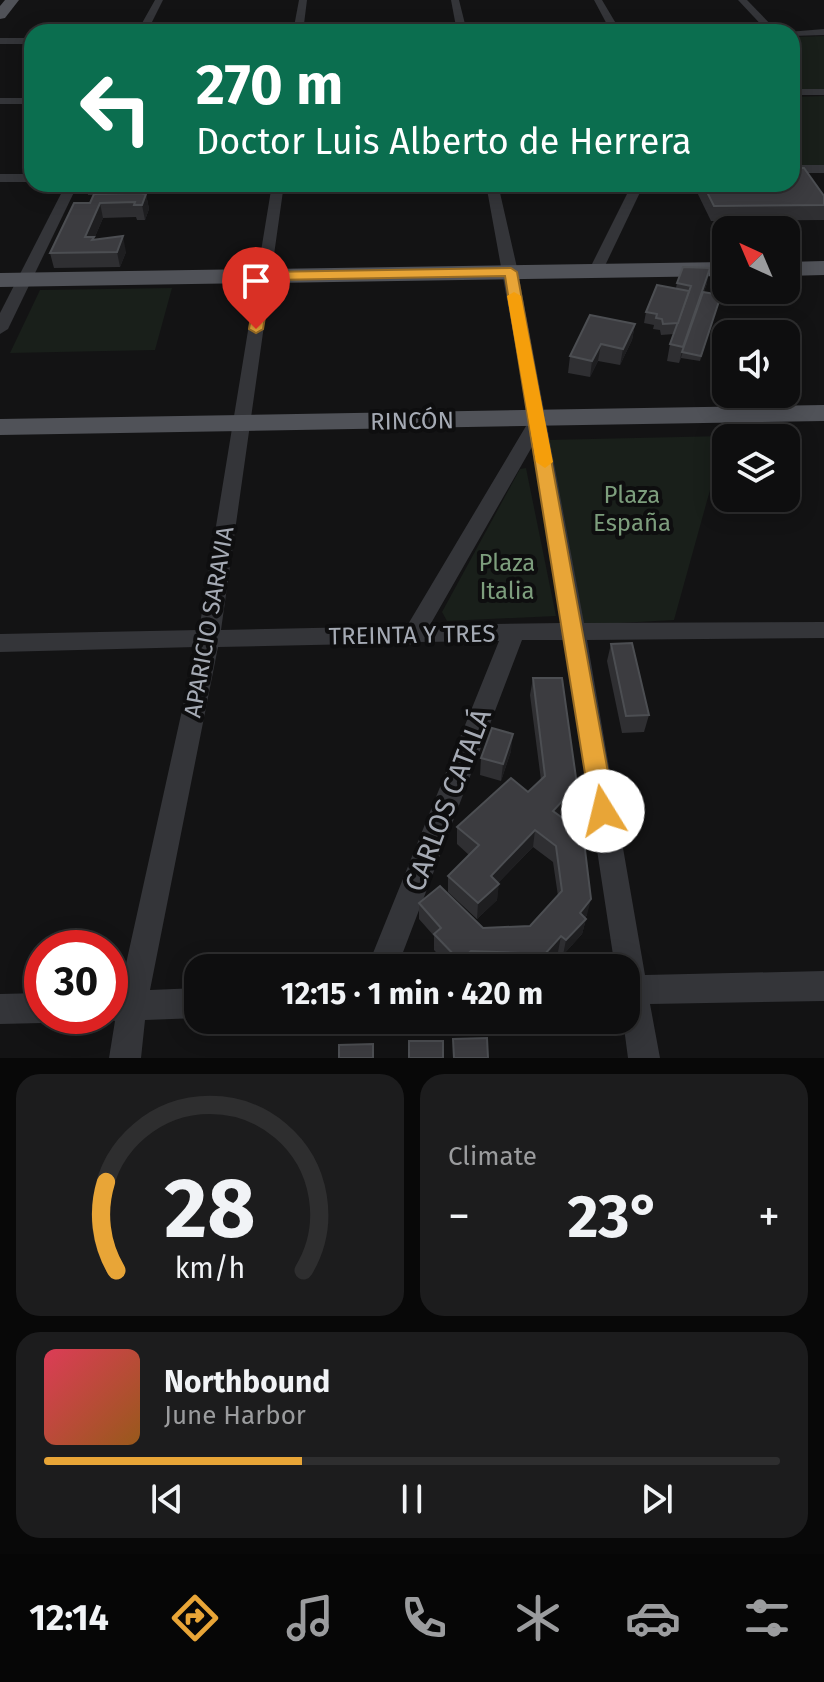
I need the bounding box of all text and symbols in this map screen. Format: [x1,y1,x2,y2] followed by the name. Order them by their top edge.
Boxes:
[196,52,343,119] text: 270 m
[64,56,168,160] icon: left
[196,120,692,164] text: Doctor Luis Alberto de Herrera
[712,216,800,304] north arrow
[712,216,800,512] map controls
[222,247,290,329] pin
[234,259,278,303] icon: arrive
[712,320,800,408] button: sound
[370,405,454,436] street label: RINCÓN
[712,424,800,512] button: layers
[593,481,671,537] park label: Plaza España
[178,524,240,720] street label: APARICIO SARAVIA
[479,549,535,605] park label: Plaza Italia
[328,620,496,650] street label: TREINTA Y TRES
[398,704,498,896] street label: CARLOS CATALÁ
[561,769,645,853] position arrow
[24,930,128,1034] speed limit sign: 30
[281,976,543,1012] text: 12:15 · 1 min · 420 m
[448,1141,537,1172] text: Climate
[164,1159,256,1259] text: 28
[567,1181,661,1253] text: 23°
[448,1190,470,1243] text: −
[758,1190,780,1243] text: +
[175,1251,245,1286] text: km/h
[164,1364,330,1400] text: Northbound
[164,1400,306,1431] text: June Harbor
[145,1477,189,1521] icon: previous
[390,1477,434,1521] icon: pause
[635,1477,679,1521] icon: next
[167,1590,223,1646] icon: directions
[282,1590,338,1646] icon: music
[396,1590,452,1646] icon: phone
[510,1590,566,1646] icon: climate
[625,1590,681,1646] icon: car
[739,1590,795,1646] icon: filters
[29,1596,109,1640] text: 12:14

